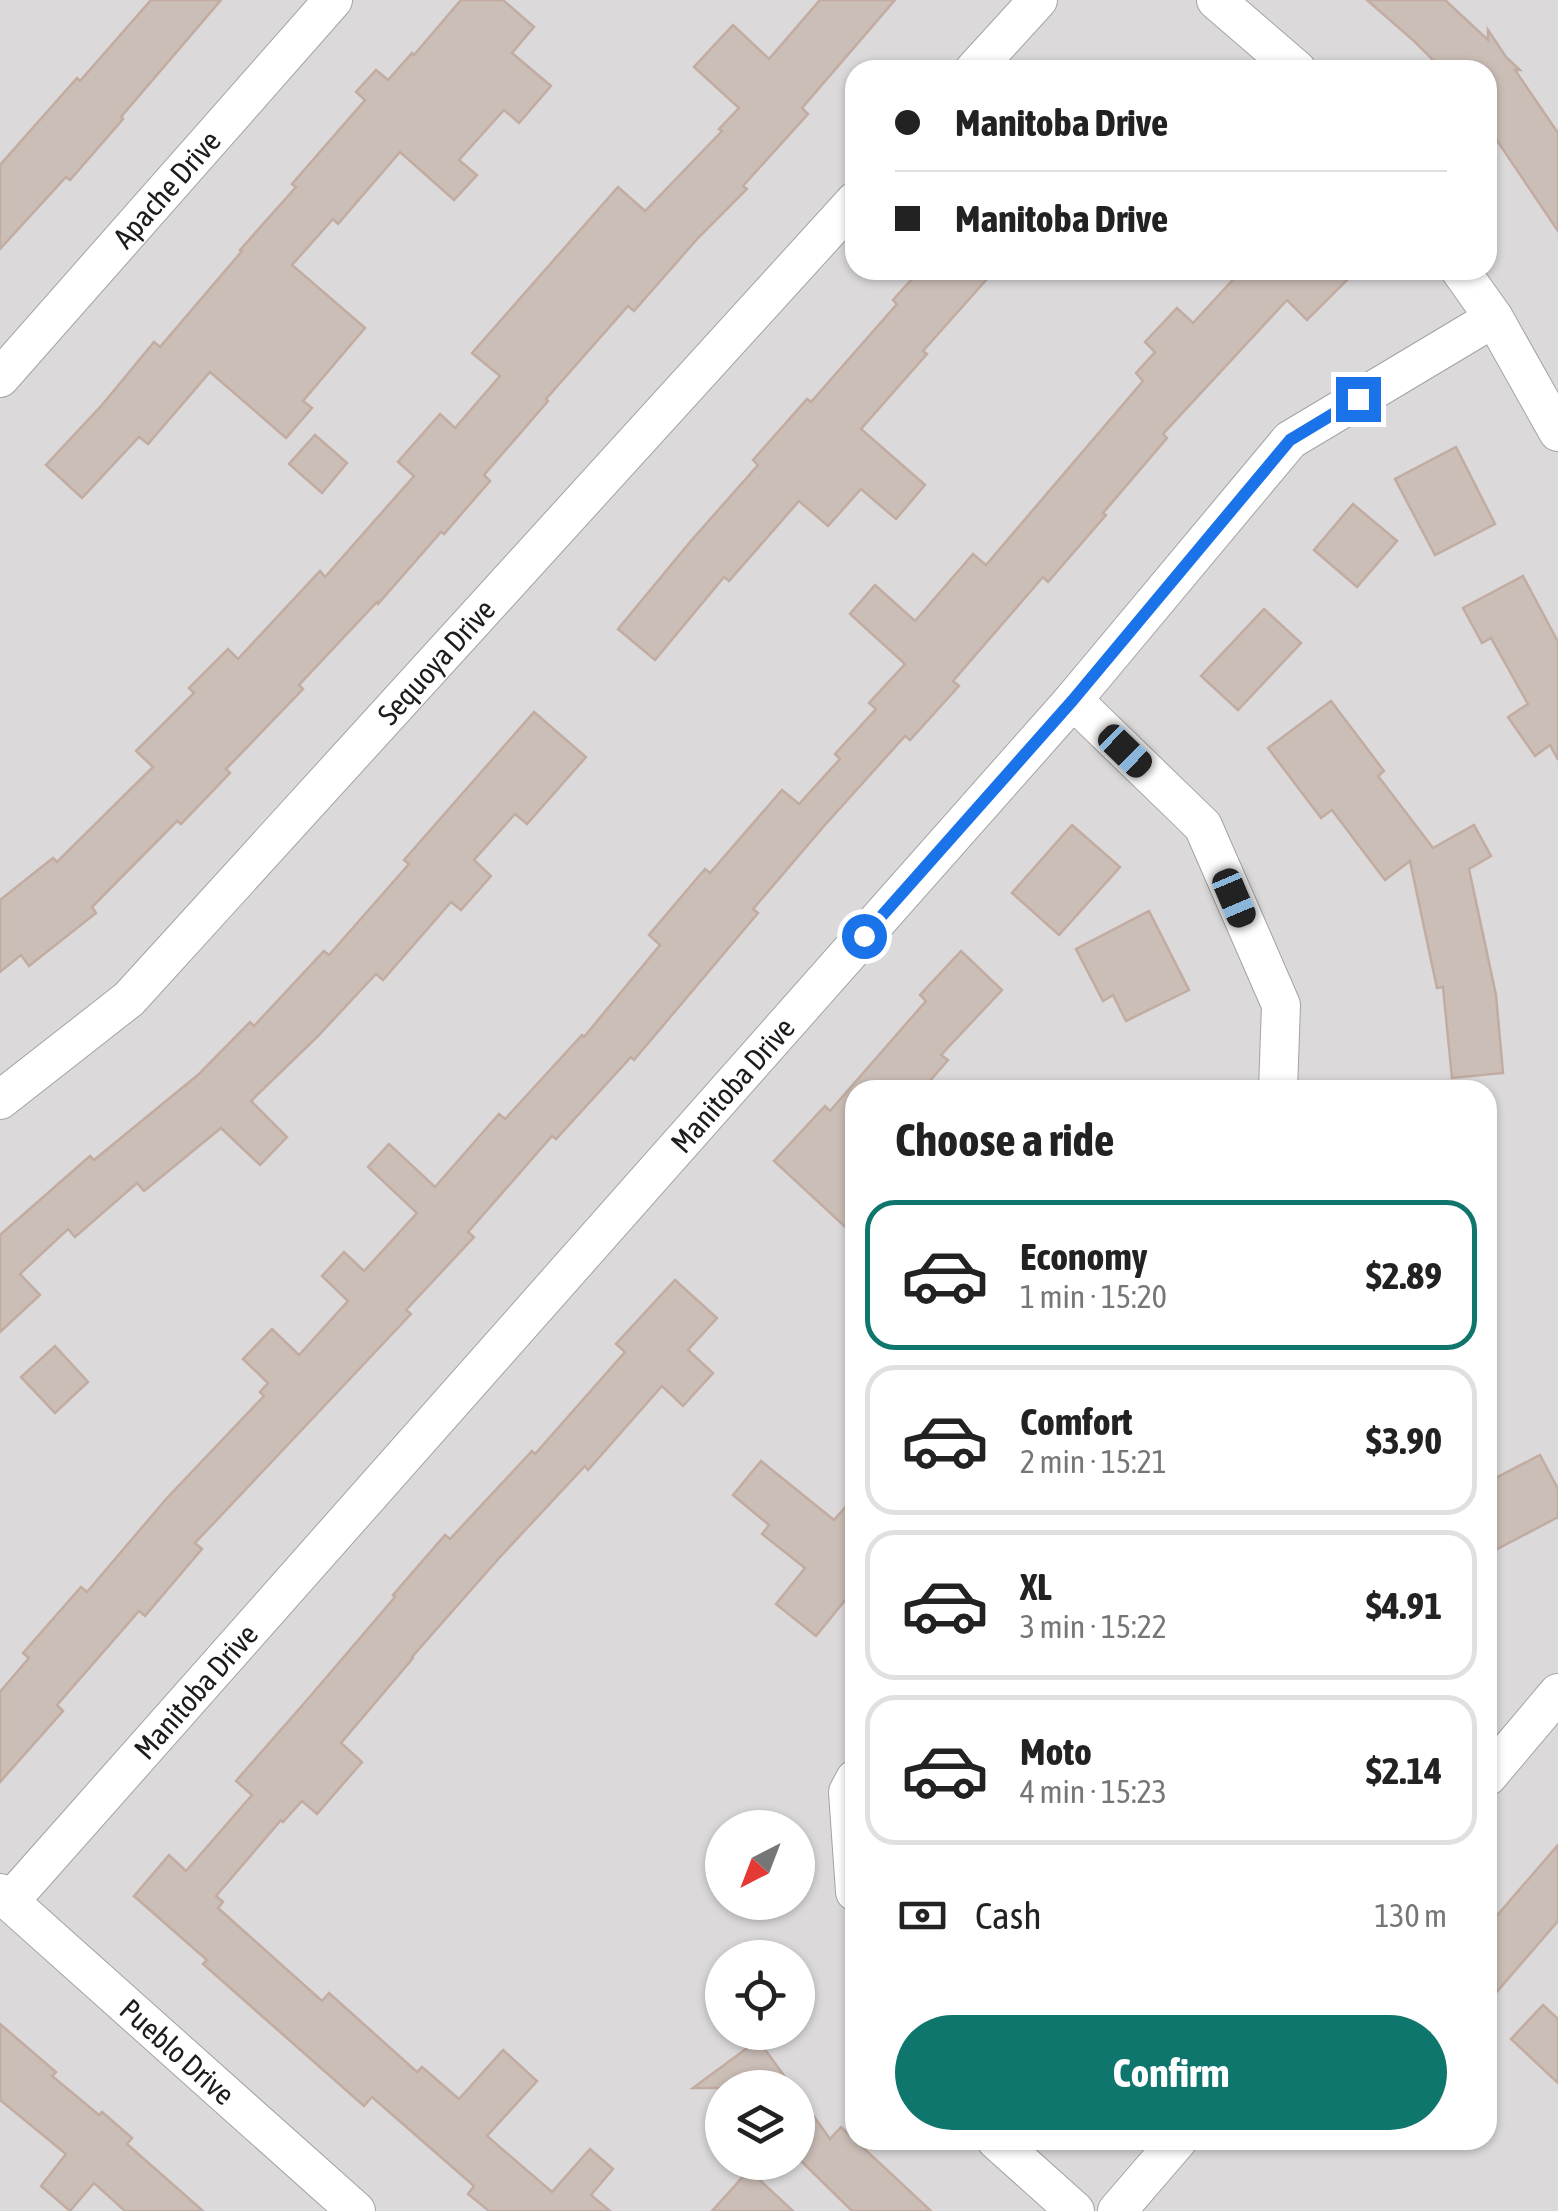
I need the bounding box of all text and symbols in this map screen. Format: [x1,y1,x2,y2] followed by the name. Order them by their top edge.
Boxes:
[955,101,1168,144] text: Manitoba Drive
[106,123,227,254] street label: Apache Drive
[955,197,1168,240] text: Manitoba Drive
[1336,377,1381,422] route end
[371,592,501,731] street label: Sequoya Drive
[1093,719,1157,783] car
[1208,865,1260,931] car
[842,914,887,959] route start
[664,1010,801,1159] street label: Manitoba Drive
[895,1114,1114,1166] text: Choose a ride
[900,1230,990,1320] icon: car
[1020,1235,1147,1278] text: Economy
[1366,1254,1442,1297] text: $2.89
[1020,1278,1167,1315] text: 1 min · 15:20
[900,1395,990,1485] icon: car
[1020,1400,1132,1443] text: Comfort
[1366,1419,1442,1462] text: $3.90
[1020,1443,1167,1480] text: 2 min · 15:21
[900,1560,990,1650] icon: car
[1020,1565,1052,1608] text: XL
[1366,1584,1442,1627] text: $4.91
[1020,1608,1167,1645] text: 3 min · 15:22
[127,1617,264,1766] street label: Manitoba Drive
[900,1725,990,1815] icon: car
[1020,1730,1092,1773] text: Moto
[1366,1749,1442,1792] text: $2.14
[1020,1773,1167,1810] text: 4 min · 15:23
[705,1810,815,1920] north arrow
[705,1810,815,2180] map controls
[895,1888,950,1943] icon: cash
[975,1894,1042,1937] text: Cash
[1374,1897,1447,1934] text: 130 m
[705,1940,815,2050] button: locate
[114,1992,241,2111] street label: Pueblo Drive
[895,2015,1447,2130] button: Confirm
[705,2070,815,2180] button: layers

